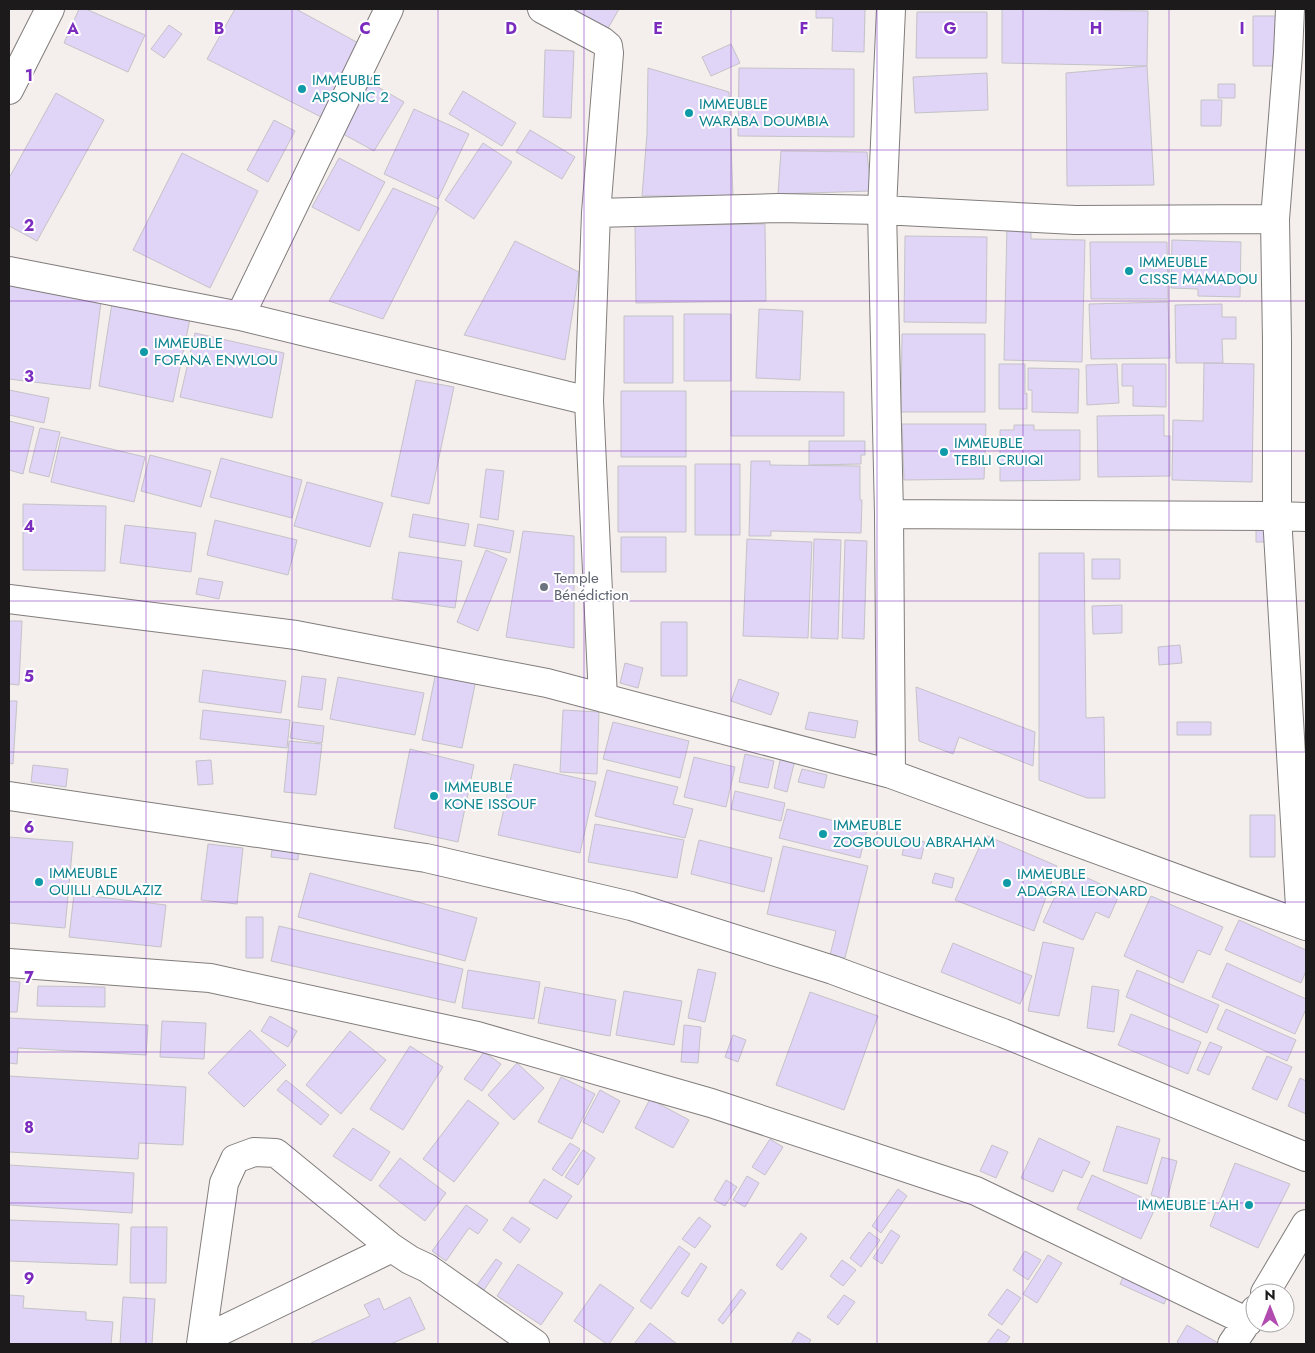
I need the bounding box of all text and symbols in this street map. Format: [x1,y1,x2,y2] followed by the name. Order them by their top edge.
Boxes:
[66,17,79,40] text: A
[214,17,224,40] text: B
[359,17,371,40] text: C
[505,17,517,40] text: D
[653,17,663,40] text: E
[800,17,808,40] text: F
[943,17,957,40] text: G
[1090,17,1102,40] text: H
[1239,17,1245,40] text: I
[25,64,33,87] text: 1
[312,69,389,108] place label: IMMEUBLE APSONIC 2
[296,83,308,95] marker: IMMEUBLE APSONIC 2
[699,93,829,132] place label: IMMEUBLE WARABA DOUMBIA
[683,107,695,119] marker: IMMEUBLE WARABA DOUMBIA
[24,214,34,237] text: 2
[1139,251,1258,290] place label: IMMEUBLE CISSE MAMADOU
[1123,265,1135,277] marker: IMMEUBLE CISSE MAMADOU
[154,332,278,371] place label: IMMEUBLE FOFANA ENWLOU
[138,346,150,358] marker: IMMEUBLE FOFANA ENWLOU
[24,365,34,388] text: 3
[954,432,1043,471] place label: IMMEUBLE TEBILI CRUIQI
[938,446,950,458] marker: IMMEUBLE TEBILI CRUIQI
[23,515,35,538] text: 4
[554,567,629,606] place label: Temple Bénédiction
[538,581,550,593] marker: Temple Bénédiction
[24,665,34,688] text: 5
[444,776,537,815] place label: IMMEUBLE KONE ISSOUF
[428,790,440,802] marker: IMMEUBLE KONE ISSOUF
[833,814,995,853] place label: IMMEUBLE ZOGBOULOU ABRAHAM
[24,816,34,839] text: 6
[817,828,829,840] marker: IMMEUBLE ZOGBOULOU ABRAHAM
[49,862,162,901] place label: IMMEUBLE OUILLI ADULAZIZ
[1017,863,1148,902] place label: IMMEUBLE ADAGRA LEONARD
[33,876,45,888] marker: IMMEUBLE OUILLI ADULAZIZ
[1001,877,1013,889] marker: IMMEUBLE ADAGRA LEONARD
[24,966,34,989] text: 7
[24,1116,34,1139] text: 8
[1138,1194,1239,1216] place label: IMMEUBLE LAH
[1243,1199,1255,1211] marker: IMMEUBLE LAH
[24,1267,34,1290] text: 9
[1245,1283,1295,1333] north arrow
[1264,1285,1276,1305] text: N

